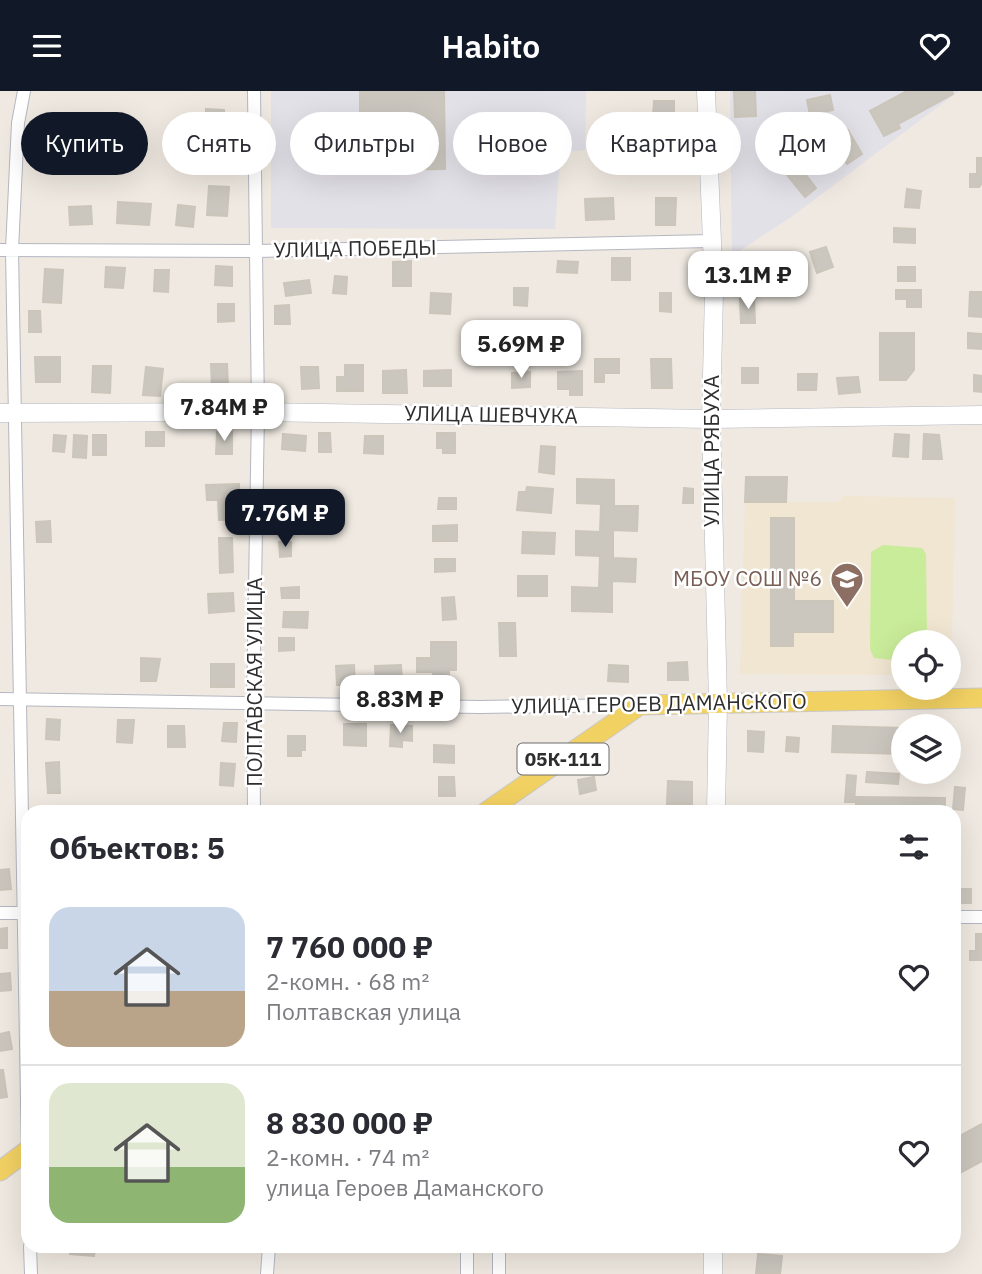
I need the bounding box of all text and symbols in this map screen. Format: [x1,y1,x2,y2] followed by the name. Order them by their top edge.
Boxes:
[442,25,540,67] text: Habito
[28,27,66,65] icon: menu
[916,27,954,65] icon: heart
[21,112,148,175] chip: Купить
[162,112,276,175] chip: Снять
[290,112,439,175] chip: Фильтры
[453,112,572,175] chip: Новое
[586,112,741,175] chip: Квартира
[755,112,851,175] chip: Дом
[273,233,437,263] street label: УЛИЦА ПОБЕДЫ
[683,251,813,311] pin: 13.1M ₽
[704,259,792,289] text: 13.1M ₽
[456,321,586,380] pin: 5.69M ₽
[477,328,565,358] text: 5.69M ₽
[697,375,725,527] street label: УЛИЦА РЯБУХА
[159,383,289,443] pin: 7.84M ₽
[180,391,268,421] text: 7.84M ₽
[404,398,578,430] street label: УЛИЦА ШЕВЧУКА
[220,489,350,549] pin: 7.76M ₽
[241,497,329,527] text: 7.76M ₽
[828,560,866,609] school or university icon: МБОУ СОШ №6
[673,564,822,592] place label: МБОУ СОШ №6
[240,577,268,787] street label: ПОЛТАВСКАЯ УЛИЦА
[891,630,961,784] map controls
[891,630,961,700] button: locate
[335,675,465,735] pin: 8.83M ₽
[356,683,444,713] text: 8.83M ₽
[511,686,807,720] street label: УЛИЦА ГЕРОЕВ ДАМАНСКОГО
[891,714,961,784] button: layers
[518,743,608,775] road number: 05К-111
[49,828,225,867] text: Объектов: 5
[895,828,933,866] icon: filters
[266,927,433,966] text: 7 760 000 ₽
[105,935,189,1019] icon: home
[895,958,933,996] icon: heart
[266,966,429,996] text: 2-комн. · 68 m²
[266,996,461,1026] text: Полтавская улица
[266,1103,433,1142] text: 8 830 000 ₽
[105,1111,189,1195] icon: home
[895,1134,933,1172] icon: heart
[266,1142,429,1172] text: 2-комн. · 74 m²
[266,1172,544,1202] text: улица Героев Даманского

